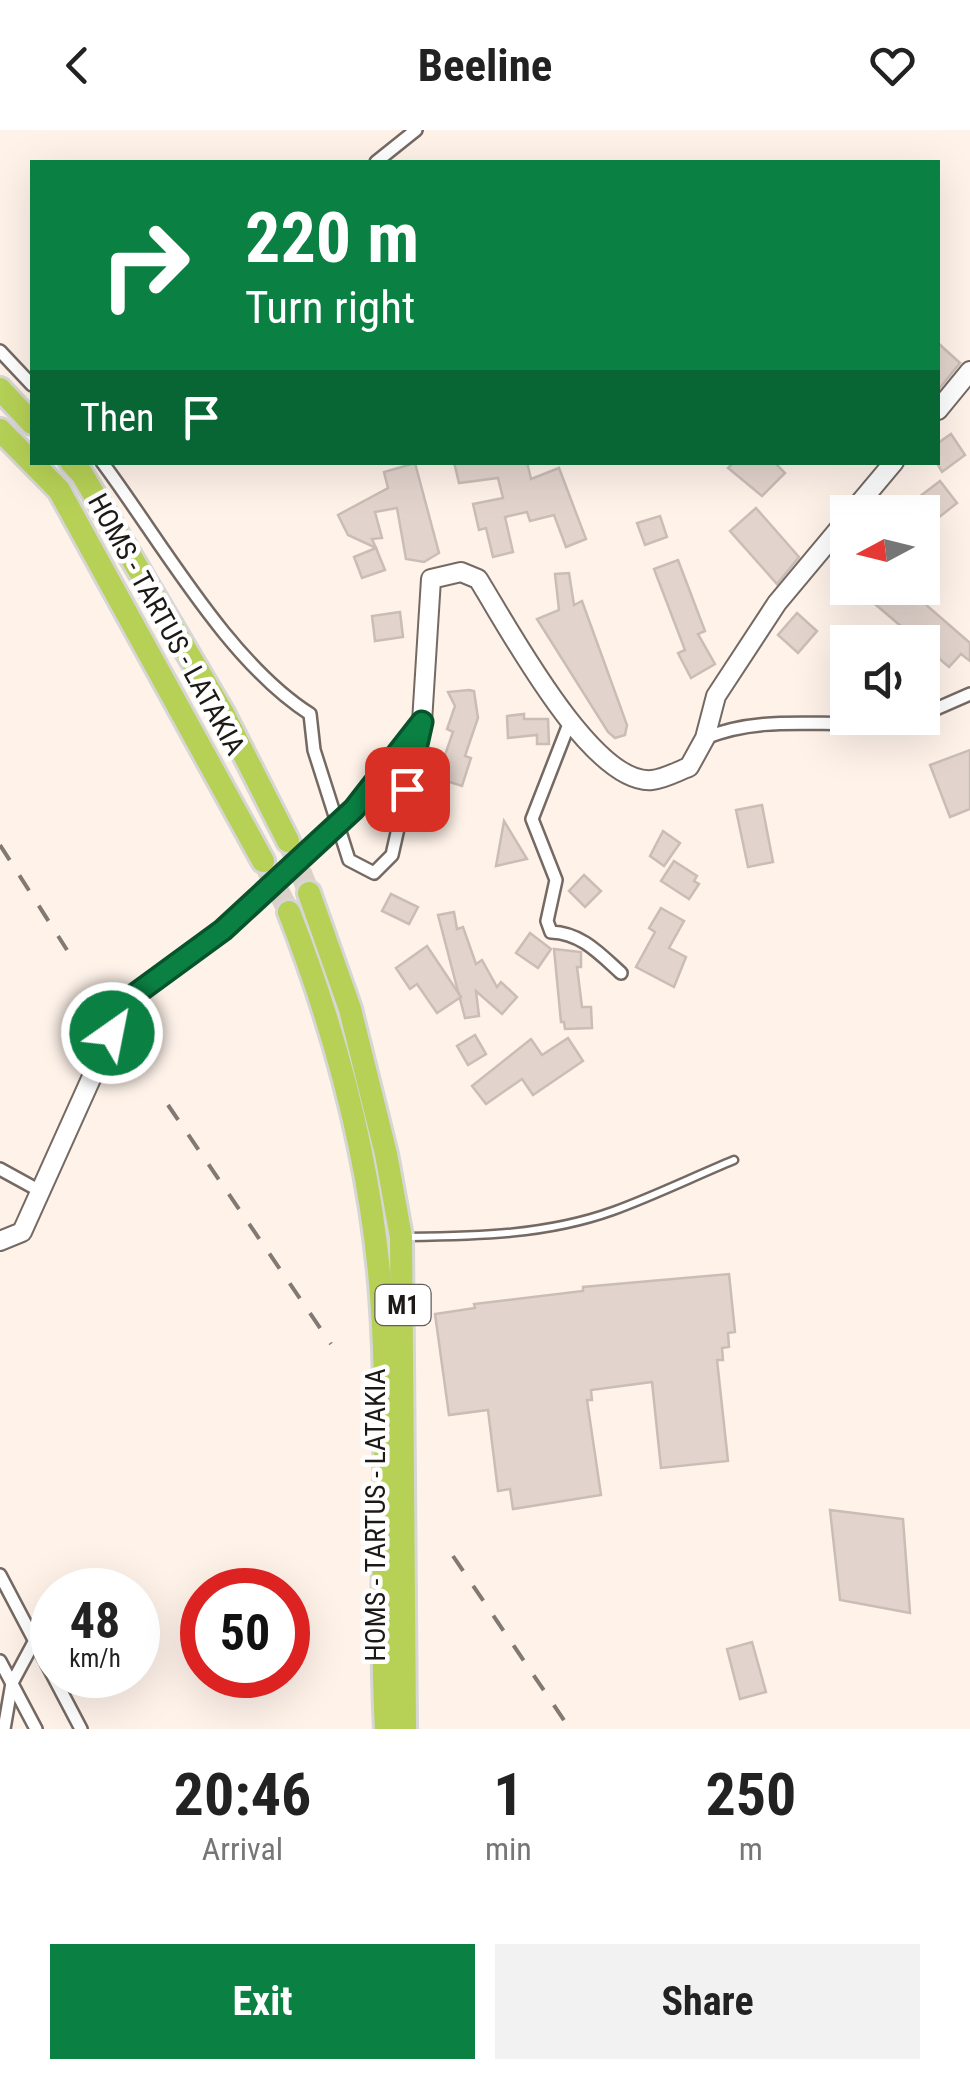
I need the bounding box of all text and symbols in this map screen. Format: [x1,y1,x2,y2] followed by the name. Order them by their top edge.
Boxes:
[50,38,105,93] icon: back
[865,38,920,93] icon: heart
[418,39,552,92] text: Beeline
[245,197,419,279] text: 220 m
[80,200,210,330] icon: right
[245,281,415,334] text: Turn right
[174,390,229,445] icon: arrive
[80,396,154,440] text: Then
[81,488,252,761] street label: HOMS - TARTUS - LATAKIA
[830,495,940,605] north arrow
[830,495,940,735] map controls
[830,625,940,735] button: sound
[365,747,450,832] pin
[380,762,435,817] icon: arrive
[60,981,164,1085] position arrow
[376,1285,430,1325] road number: M1
[359,1368,392,1662] street label: HOMS - TARTUS - LATAKIA
[180,1568,310,1698] speed limit sign: 50
[70,1592,120,1650] text: 48
[69,1644,121,1673] text: km/h
[174,1759,311,1830] text: 20:46
[493,1759,524,1830] text: 1
[705,1759,796,1830] text: 250
[202,1830,283,1868] text: Arrival
[485,1830,532,1868] text: min
[739,1830,763,1868] text: m
[50,1944,475,2059] button: Exit
[495,1944,920,2059] button: Share

